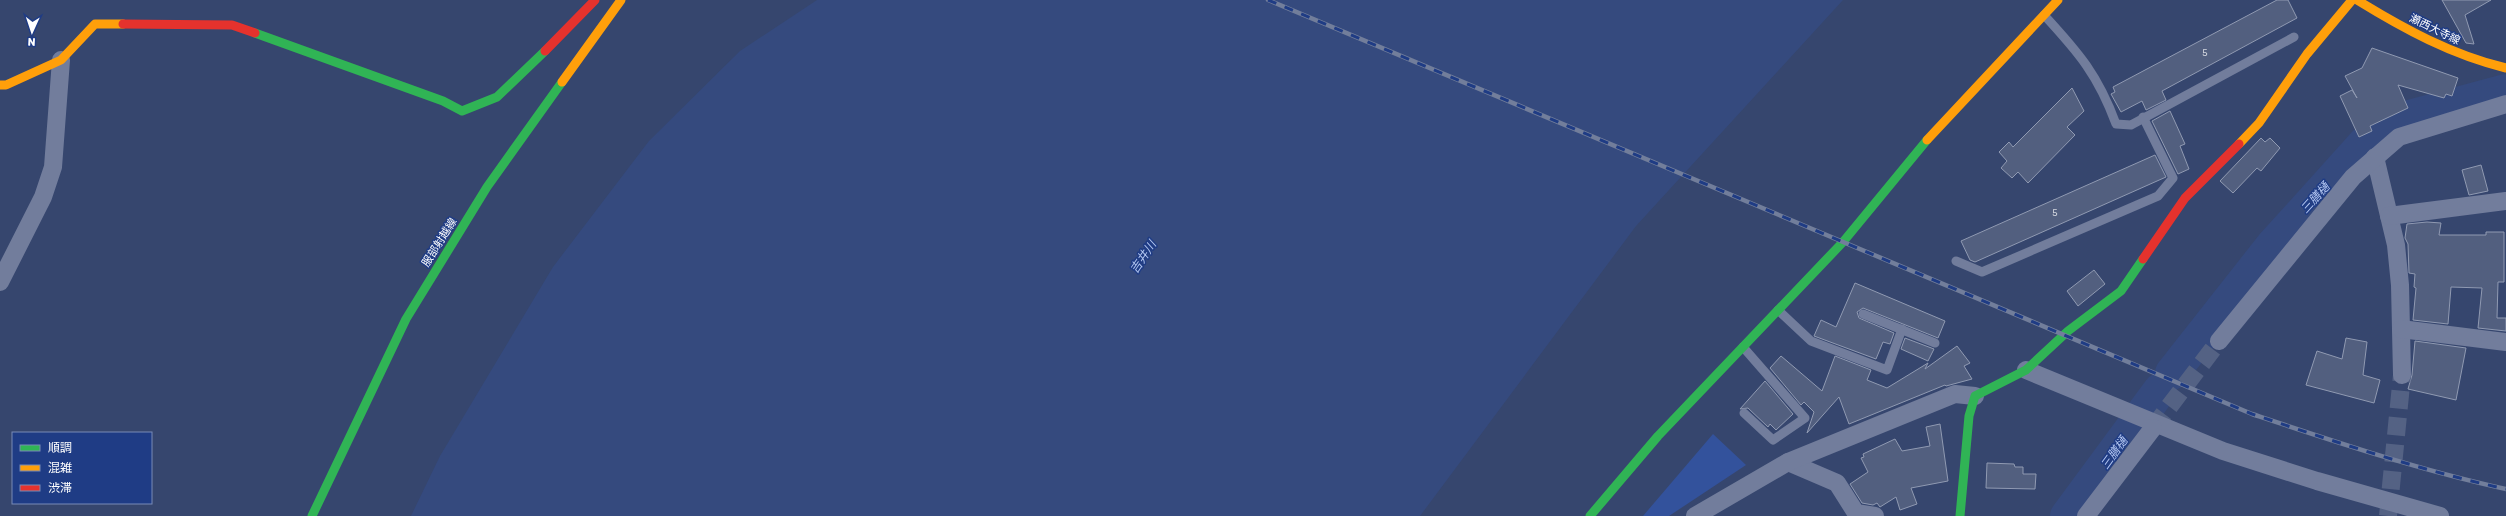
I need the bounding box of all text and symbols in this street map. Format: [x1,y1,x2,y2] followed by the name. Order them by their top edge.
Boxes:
[12,12,52,52] north arrow
[2407,12,2462,47] street label: 瀬西大寺線
[27,35,36,48] text: N
[2202,48,2208,58] house number: 5
[2298,178,2334,216] water label: 三膳樋
[2052,208,2058,218] house number: 5
[419,215,460,269] street label: 服部射越線
[1127,237,1160,276] water label: 吉井川
[12,432,152,504] legend
[2098,433,2131,472] water label: 三膳樋
[48,441,72,455] text: 順調
[48,461,72,475] text: 混雑
[48,481,72,495] text: 渋滞

